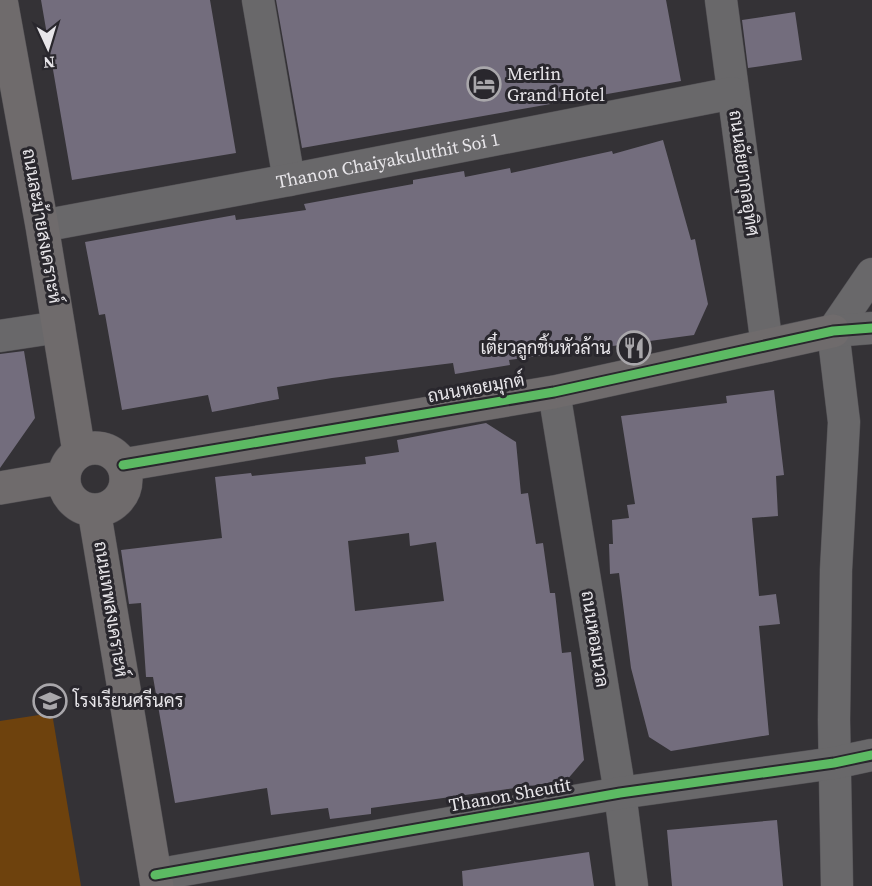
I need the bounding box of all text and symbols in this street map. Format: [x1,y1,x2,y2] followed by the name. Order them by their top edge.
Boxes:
[18,18,78,78] north arrow
[42,52,56,74] text: N
[507,61,605,107] place label: Merlin Grand Hotel
[466,66,502,102] hotel icon: Merlin Grand Hotel
[723,108,766,238] street label: ถนนฉัยยากุลอุทิศ
[274,126,502,194] street label: Thanon Chaiyakuluthit Soi 1
[17,146,68,305] street label: ถนนละม้ายสงเคราะห์
[616,330,652,366] restaurant icon: เตี๋ยวลูกชิ้นหัวล้าน
[481,332,611,361] place label: เตี๋ยวลูกชิ้นหัวล้าน
[425,367,526,408] street label: ถนนหอยมุกต์
[88,539,135,679] street label: ถนนเทพสงเคราะห์
[576,589,615,689] street label: ถนนหอมนวล
[32,683,68,719] school or university icon: โรงเรียนศรีนคร
[72,688,184,713] place label: โรงเรียนศรีนคร
[447,771,573,818] street label: Thanon Sheutit

